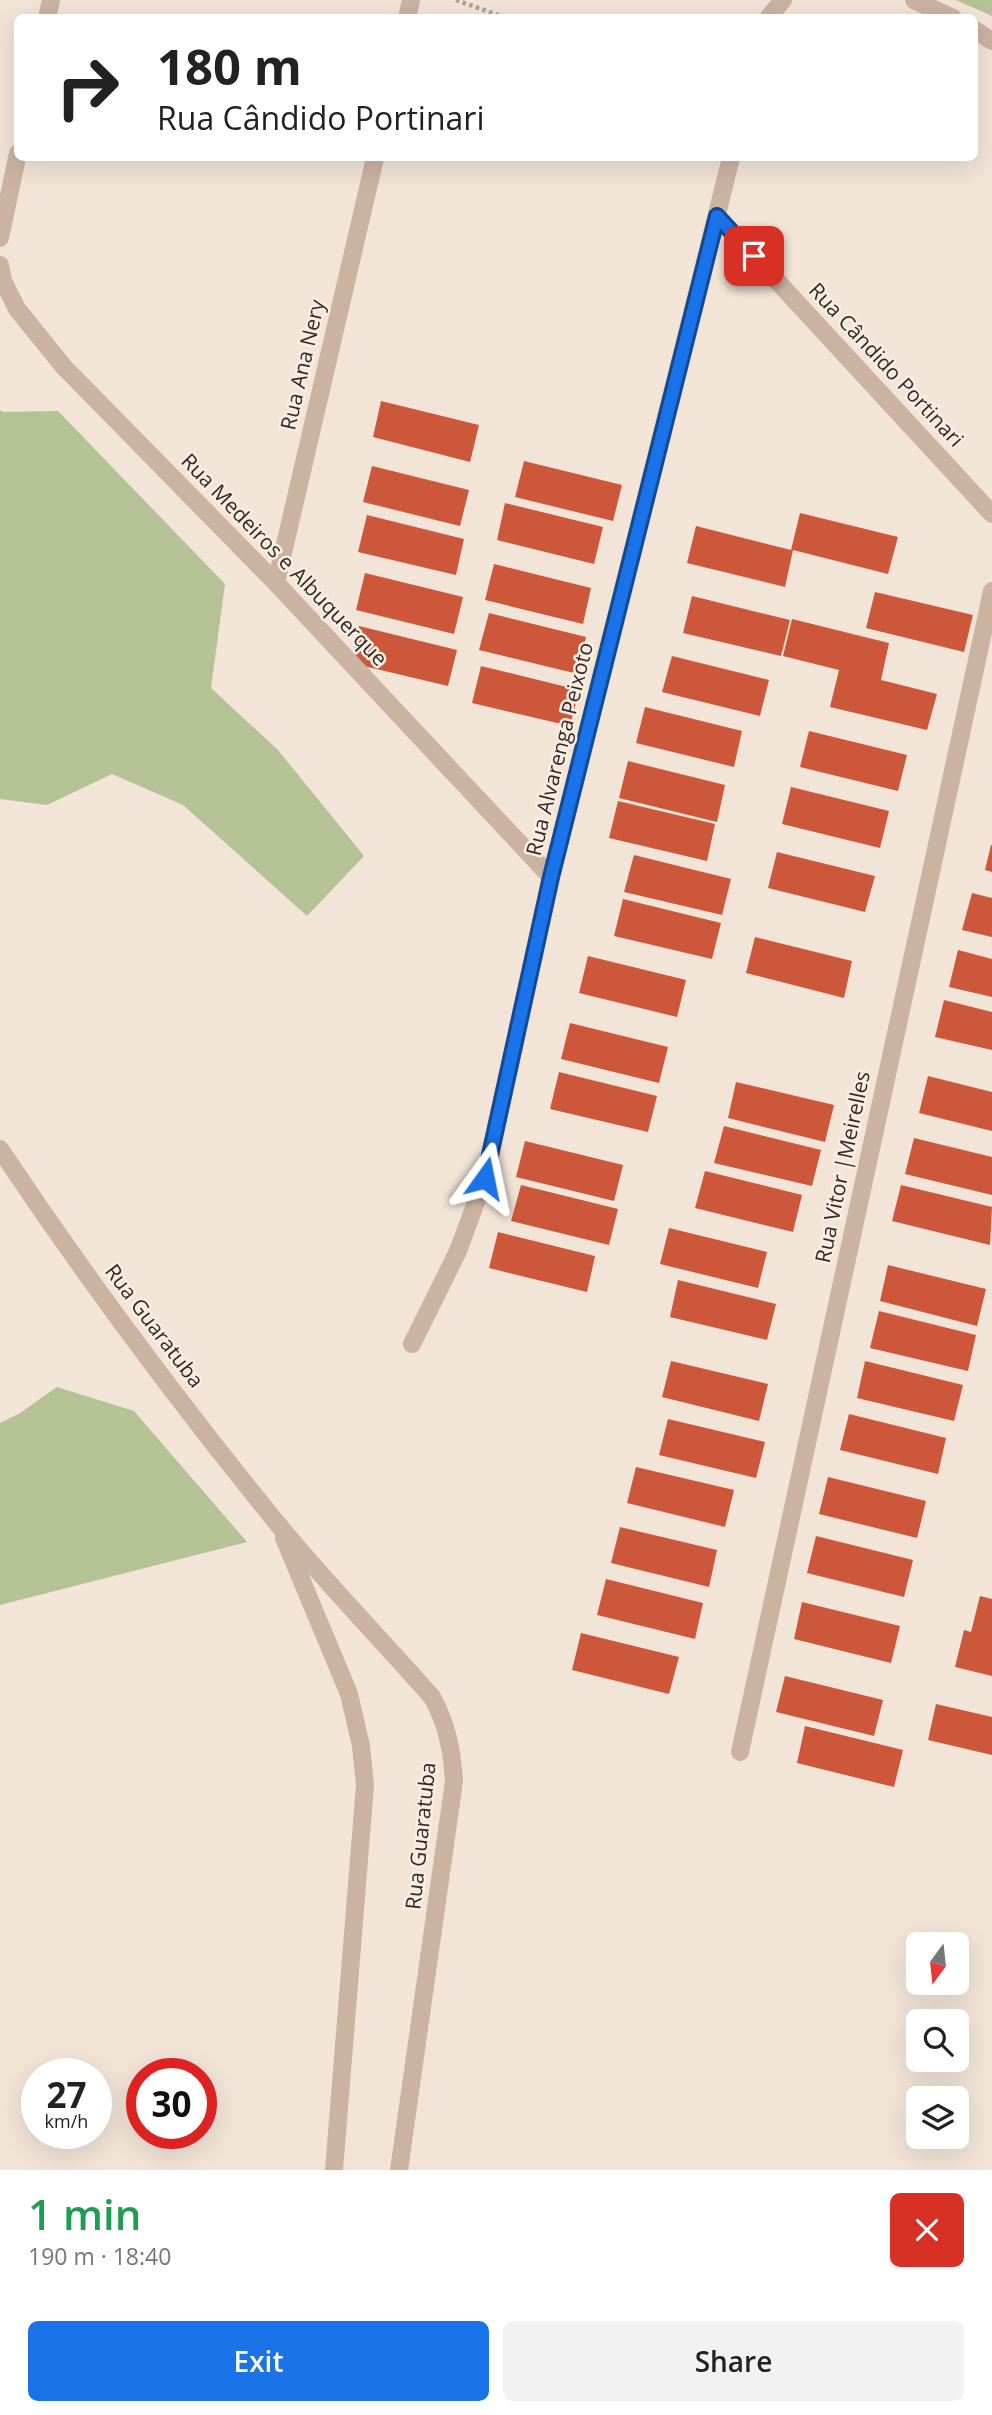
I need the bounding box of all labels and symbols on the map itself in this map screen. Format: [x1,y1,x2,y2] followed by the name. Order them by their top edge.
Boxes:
[724,226,784,286] pin
[803,276,970,452] street label: Rua Cândido Portinari
[273,296,331,433] street label: Rua Ana Nery
[176,447,394,672] street label: Rua Medeiros e Albuquerque
[519,639,599,858] street label: Rua Alvarenga Peixoto
[808,1068,876,1265] street label: Rua Vitor |Meirelles
[448,1141,522,1215] position arrow
[99,1258,210,1393] street label: Rua Guaratuba
[398,1761,442,1911] street label: Rua Guaratuba
[906,1932,970,1995] north arrow
[126,2058,217,2149] speed limit sign: 30

